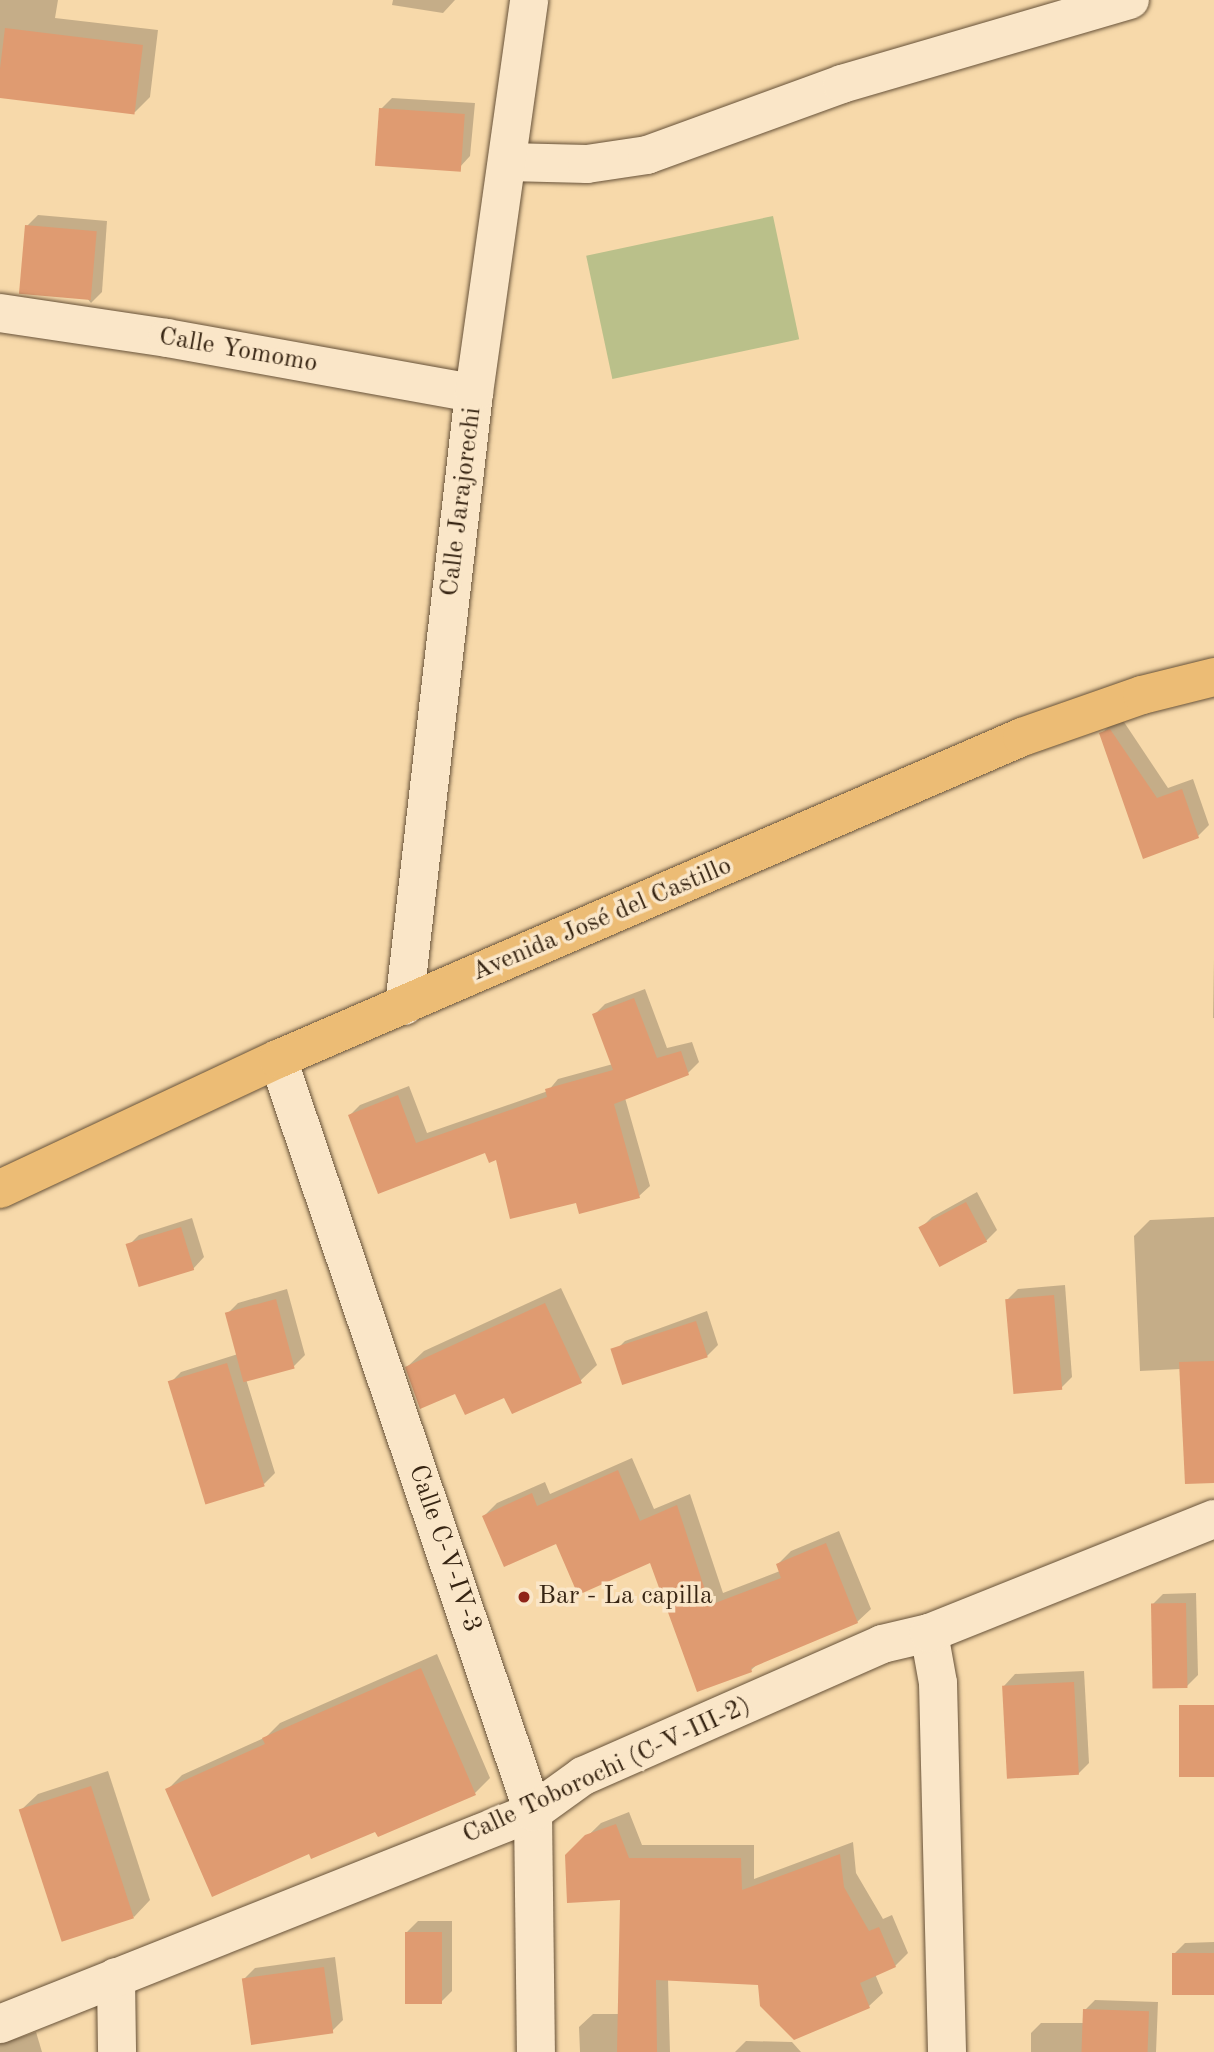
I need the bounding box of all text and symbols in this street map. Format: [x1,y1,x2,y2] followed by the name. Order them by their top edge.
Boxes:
[156,322,320,380] street label: Calle Yomomo
[435,406,489,598] street label: Calle Jarajorechi
[467,851,737,989] street label: Avenida José del Castillo
[401,1461,487,1637] street label: Calle C-V-IV-3
[538,1581,713,1613] place label: Bar - La capilla
[516,1589,532,1605] marker: Bar - La capilla
[458,1690,756,1852] street label: Calle Toborochi (C-V-III-2)

